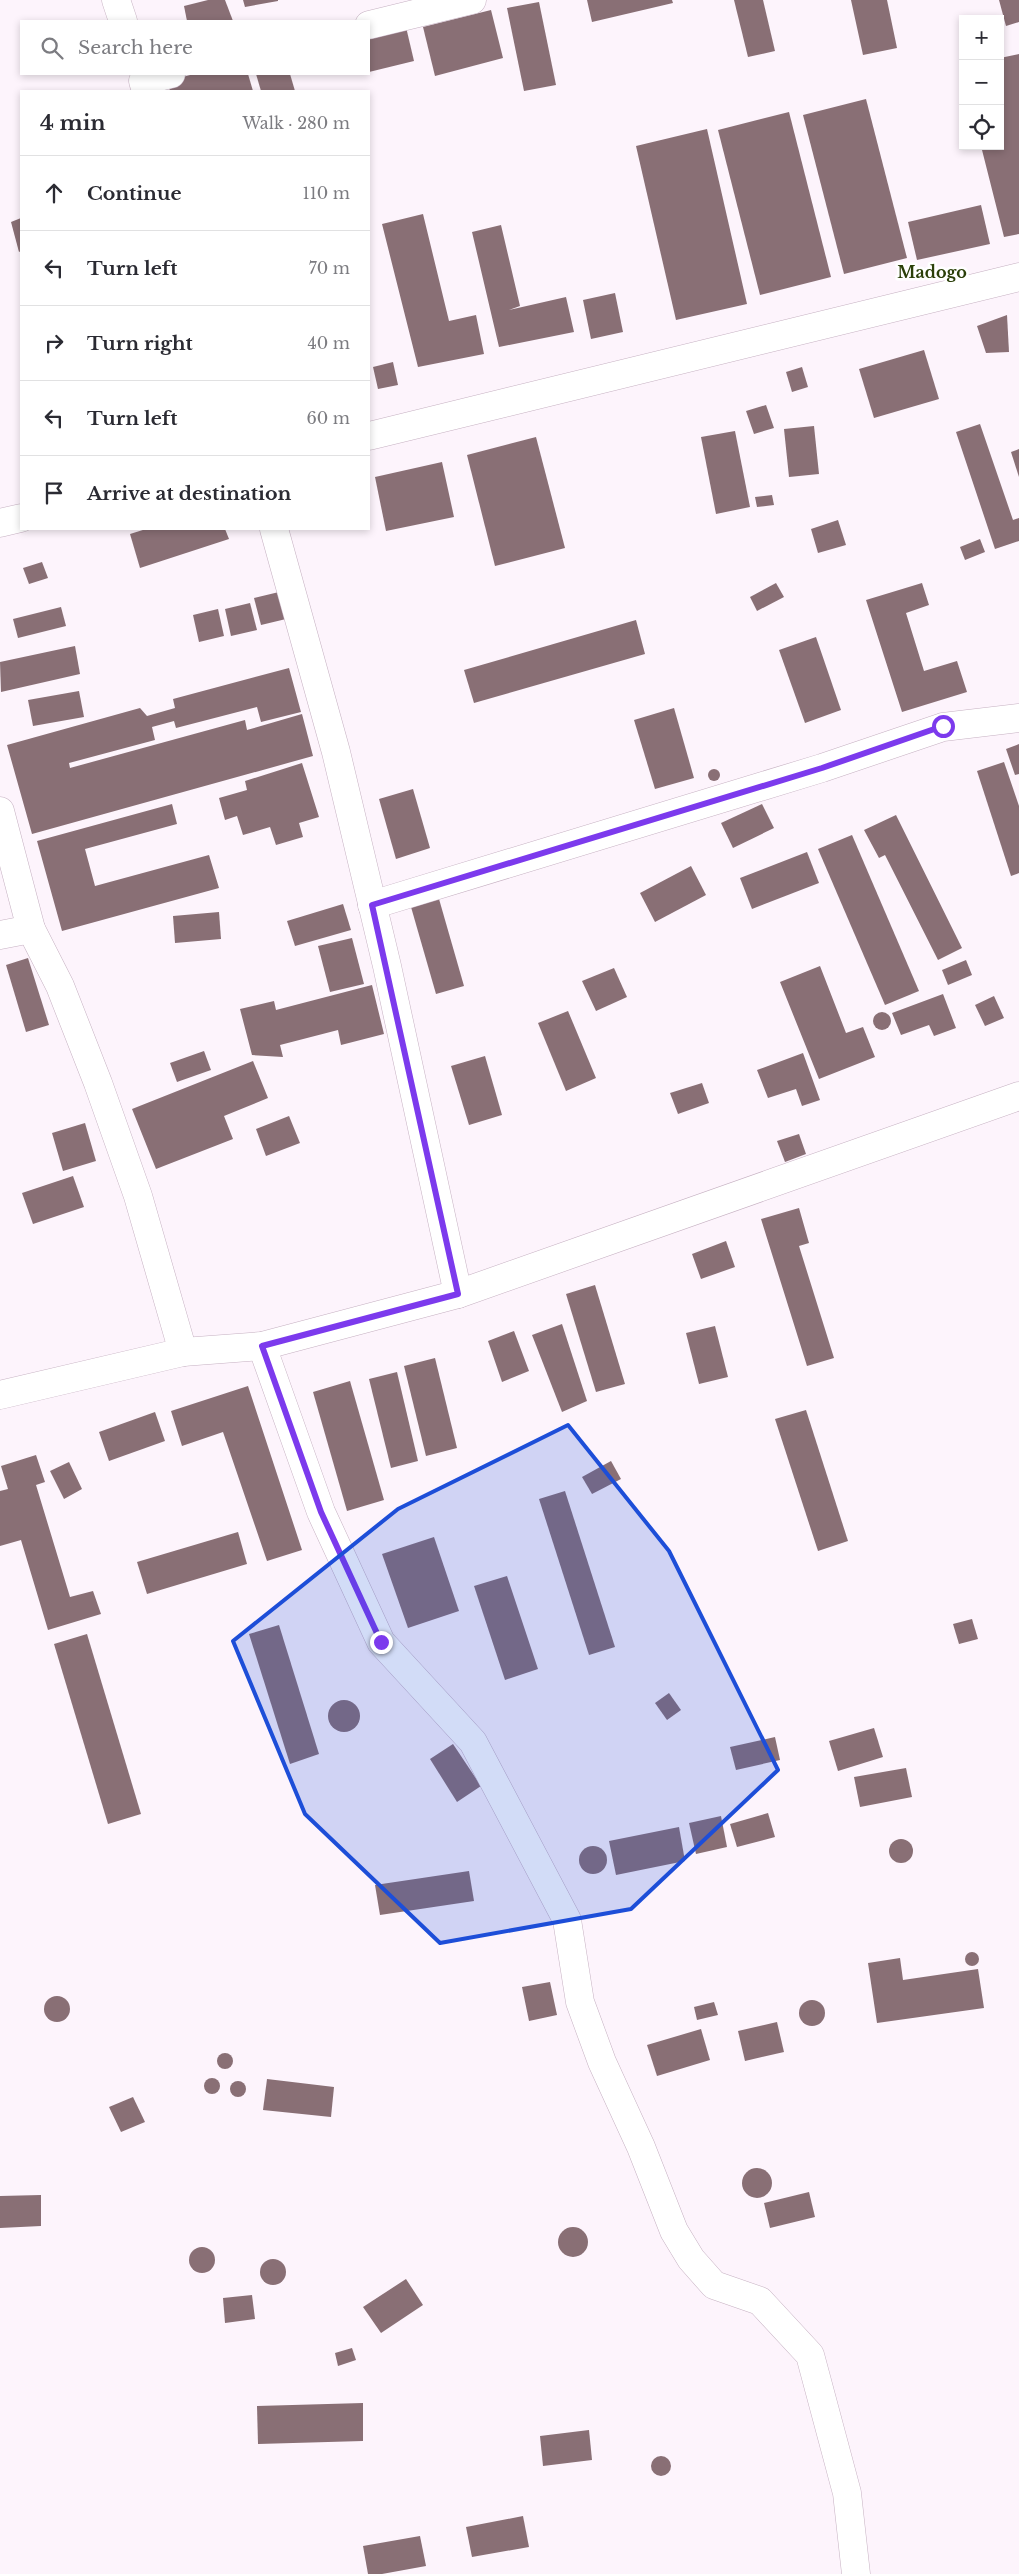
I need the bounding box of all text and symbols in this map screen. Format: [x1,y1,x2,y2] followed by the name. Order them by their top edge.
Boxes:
[959,15,1004,150] map controls
[959,15,1004,60] button: +
[20,20,370,75] search box
[38,34,66,62] icon: search
[78,36,193,59] text: Search here
[959,60,1004,105] button: −
[959,105,1004,150] button: locate
[40,110,106,136] text: 4 min
[242,113,350,133] text: Walk · 280 m
[40,179,68,207] icon: ahead
[87,182,182,205] text: Continue
[303,183,350,203] text: 110 m
[40,254,68,282] icon: left
[87,257,178,280] text: Turn left
[309,258,350,278] text: 70 m
[897,262,967,282] district label: Madogo
[40,329,68,357] icon: right
[87,332,193,355] text: Turn right
[307,333,350,353] text: 40 m
[40,404,68,432] icon: left
[87,407,178,430] text: Turn left
[307,408,350,428] text: 60 m
[40,479,68,507] icon: arrive
[87,482,291,505] text: Arrive at destination
[932,715,955,738] route start
[370,1631,393,1654] route end

